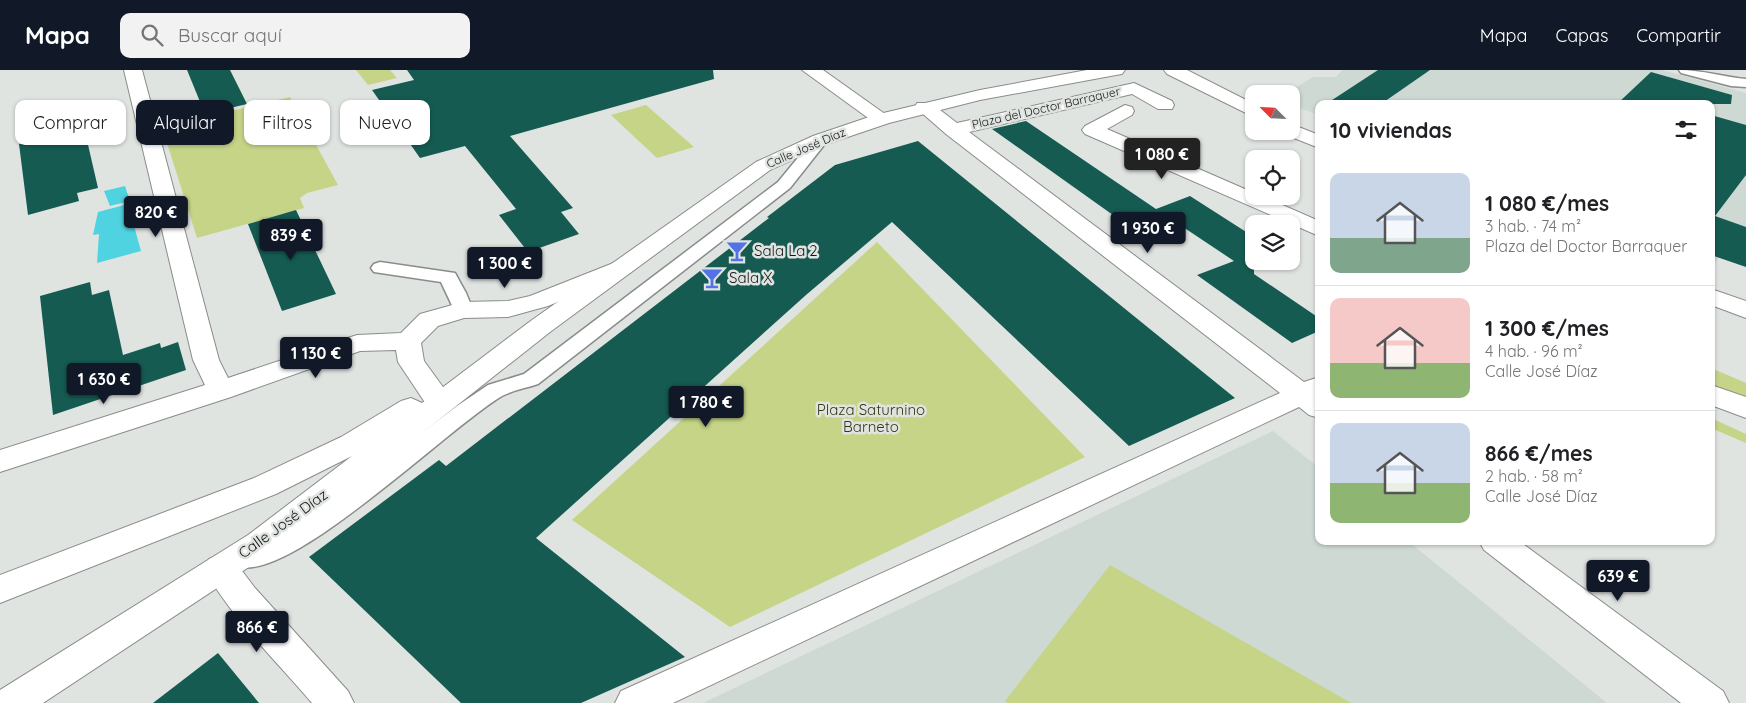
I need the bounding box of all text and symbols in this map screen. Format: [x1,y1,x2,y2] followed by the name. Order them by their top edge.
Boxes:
[120,13,470,58] search box
[25,20,90,50] text: Mapa
[138,21,166,49] icon: search
[178,23,282,47] text: Buscar aquí
[1480,24,1527,47] text: Mapa
[1555,24,1608,47] text: Capas
[1636,24,1721,47] text: Compartir
[970,83,1122,132] street label: Plaza del Doctor Barraquer
[1245,85,1300,140] north arrow
[1245,85,1300,270] map controls
[15,100,126,145] chip: Comprar
[136,100,234,145] chip: Alquilar
[244,100,330,145] chip: Filtros
[340,100,430,145] chip: Nuevo
[1672,116,1700,144] icon: filters
[1330,117,1452,143] text: 10 viviendas
[764,124,848,171] street label: Calle José Díaz
[1116,138,1208,180] pin: 1 080 €
[1135,144,1189,164] text: 1 080 €
[1245,150,1300,205] button: locate
[1485,190,1609,216] text: 1 080 €/mes
[1370,193,1430,253] icon: home
[121,196,191,238] pin: 820 €
[135,202,177,222] text: 820 €
[1102,212,1194,254] pin: 1 930 €
[1245,215,1300,270] button: layers
[1485,216,1581,236] text: 3 hab. · 74 m²
[256,218,326,261] pin: 839 €
[1122,218,1174,238] text: 1 930 €
[271,225,311,245] text: 839 €
[1485,236,1687,256] text: Plaza del Doctor Barraquer
[724,238,750,264] bar icon: Sala La 2
[754,241,818,260] place label: Sala La 2
[459,246,551,289] pin: 1 300 €
[478,253,532,273] text: 1 300 €
[699,265,725,291] bar icon: Sala X
[729,268,772,287] place label: Sala X
[1485,315,1609,341] text: 1 300 €/mes
[1370,318,1430,378] icon: home
[270,336,362,379] pin: 1 130 €
[1485,341,1583,361] text: 4 hab. · 96 m²
[291,343,341,363] text: 1 130 €
[1485,361,1598,381] text: Calle José Díaz
[58,362,150,405] pin: 1 630 €
[78,369,130,389] text: 1 630 €
[660,386,752,428] pin: 1 780 €
[680,392,732,412] text: 1 780 €
[817,400,925,436] park label: Plaza Saturnino Barneto
[1485,440,1593,466] text: 866 €/mes
[1370,443,1430,503] icon: home
[1485,466,1583,486] text: 2 hab. · 58 m²
[234,485,331,562] street label: Calle José Díaz
[1485,486,1598,506] text: Calle José Díaz
[1583,560,1653,602] pin: 639 €
[1597,566,1639,586] text: 639 €
[222,610,292,653] pin: 866 €
[237,617,277,637] text: 866 €

